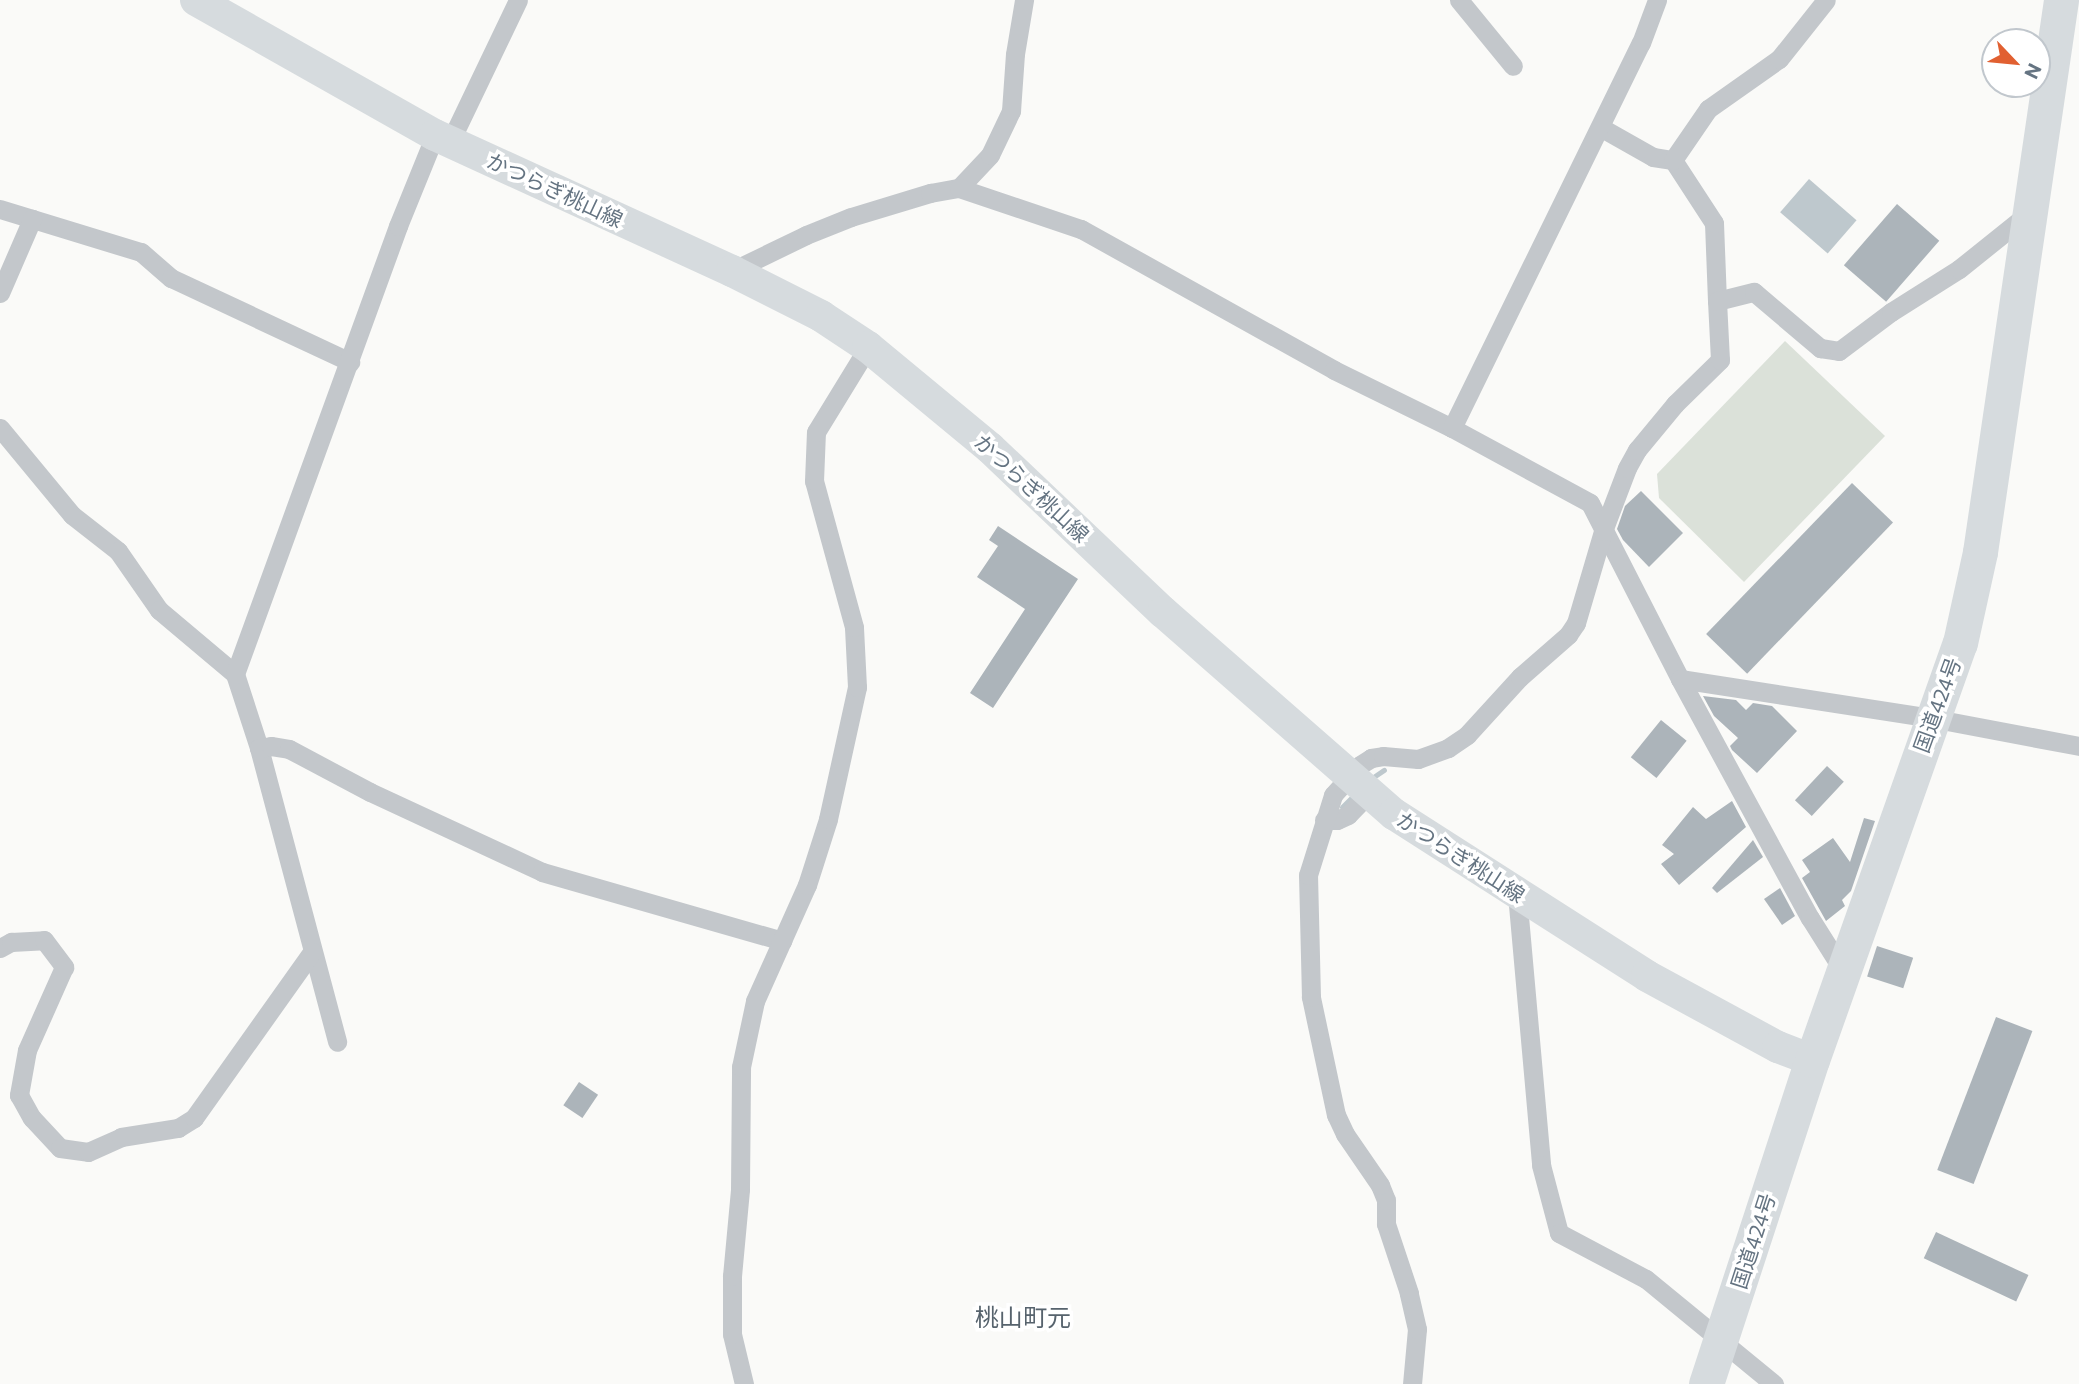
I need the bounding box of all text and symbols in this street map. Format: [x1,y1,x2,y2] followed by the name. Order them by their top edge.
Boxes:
[1981,28,2051,98] north arrow
[2020,60,2047,83] text: N
[483,148,627,232] street label: かつらぎ桃山線
[970,429,1094,547] street label: かつらぎ桃山線
[1908,654,1966,756] street label: 国道424号
[1392,806,1530,908] street label: かつらぎ桃山線
[1726,1190,1780,1292] street label: 国道424号
[975,1303,1071,1331] district label: 桃山町元

